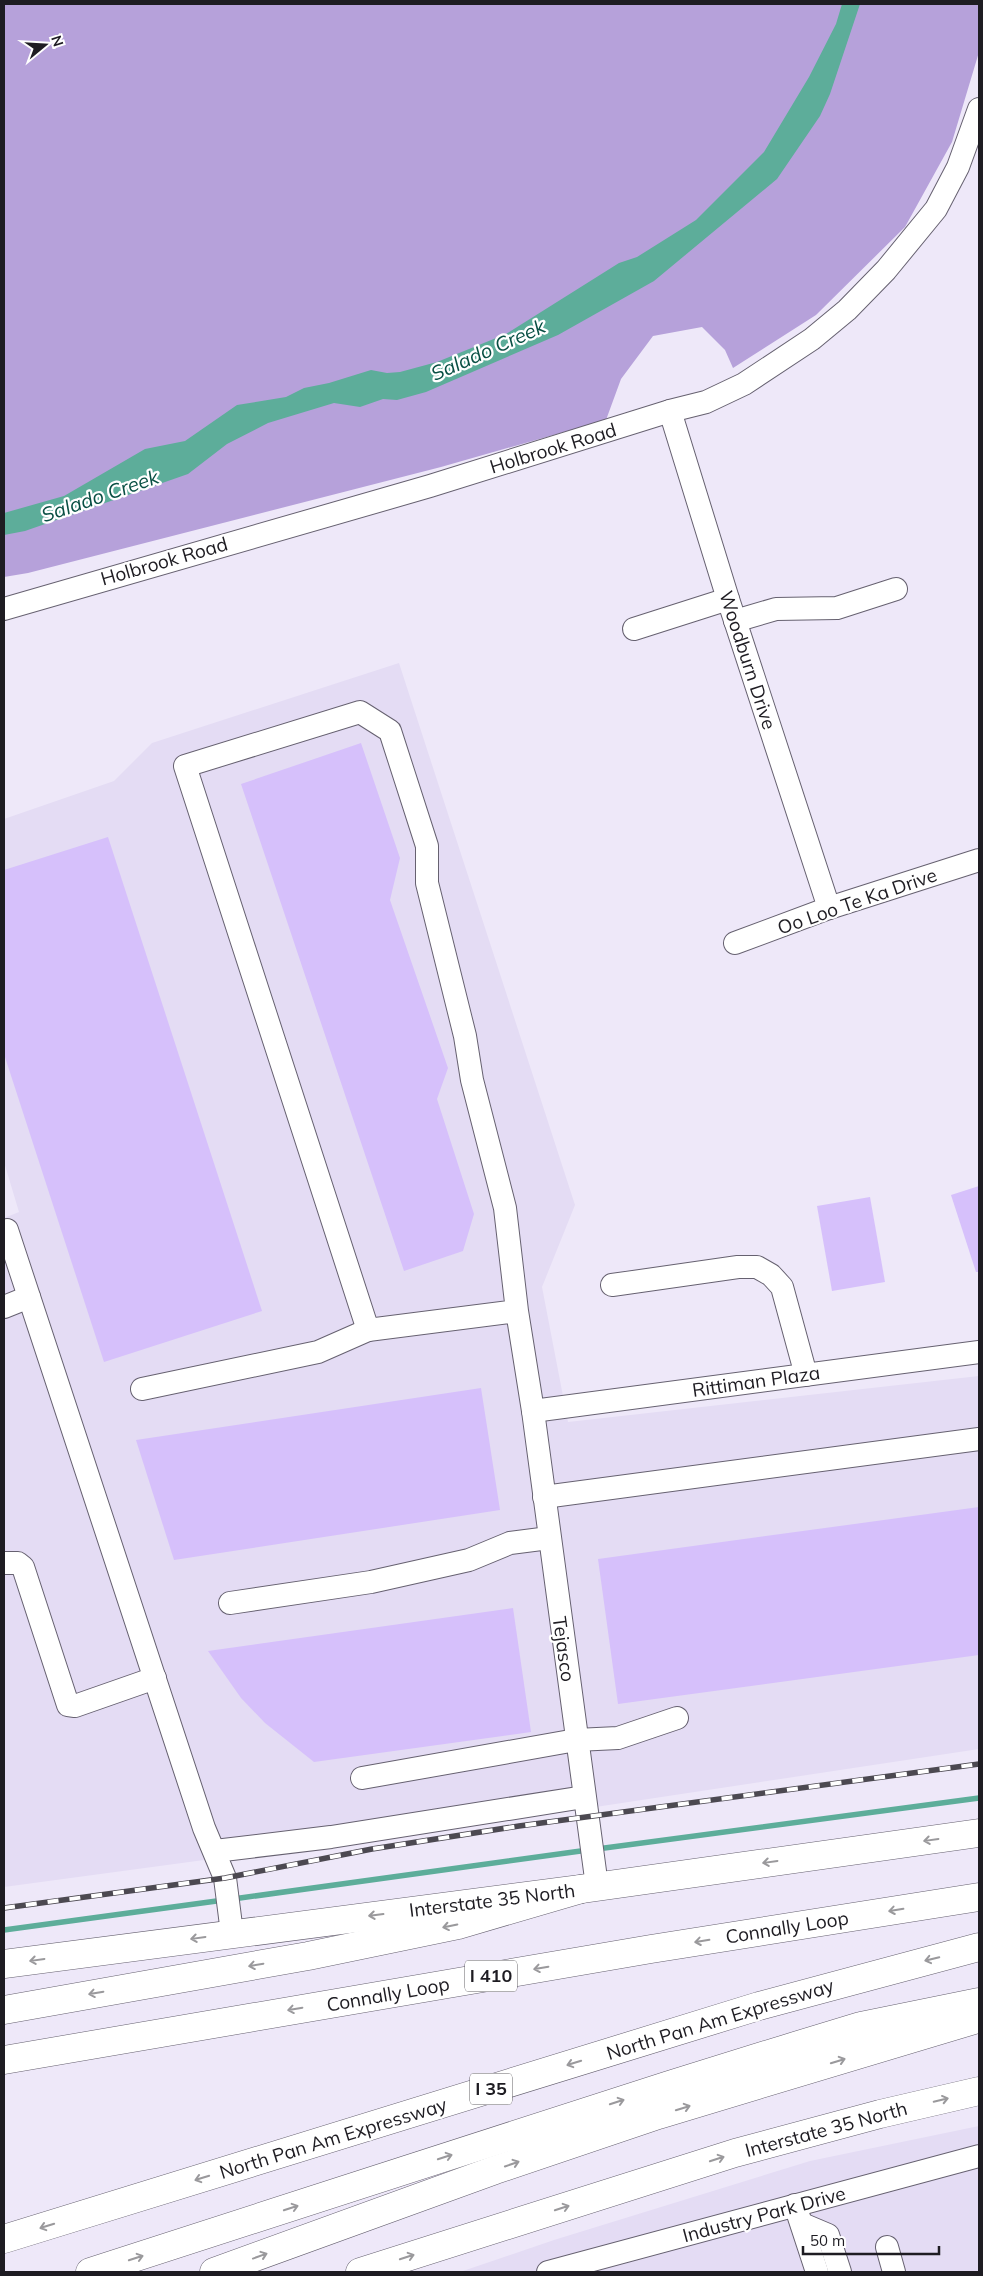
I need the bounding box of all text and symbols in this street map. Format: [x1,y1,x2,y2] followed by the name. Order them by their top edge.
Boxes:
[20,20,70,70] north arrow
[47,33,68,49] text: N
[427,313,550,386] water label: Salado Creek
[487,417,619,479] street label: Holbrook Road
[38,464,163,527] water label: Salado Creek
[98,531,230,591] street label: Holbrook Road
[714,588,782,732] street label: Woodburn Drive
[774,862,940,940] street label: Oo Loo Te Ka Drive
[691,1360,821,1402] street label: Rittiman Plaza
[548,1615,580,1683] street label: Tejasco
[923,1835,939,1845] one-way arrow
[762,1857,778,1867] one-way arrow
[408,1878,576,1922] street label: Interstate 35 North
[724,1905,850,1949] street label: Connally Loop
[889,1905,905,1915] one-way arrow
[369,1910,385,1920] one-way arrow
[443,1922,459,1932] one-way arrow
[190,1933,206,1943] one-way arrow
[694,1937,710,1947] one-way arrow
[924,1954,940,1964] one-way arrow
[29,1955,45,1965] one-way arrow
[249,1960,265,1970] one-way arrow
[465,1960,517,1992] road number: I 410
[534,1963,550,1973] one-way arrow
[325,1971,451,2017] street label: Connally Loop
[603,1973,837,2065] street label: North Pan Am Expressway
[89,1988,105,1998] one-way arrow
[287,2005,303,2015] one-way arrow
[830,2055,846,2065] one-way arrow
[567,2059,583,2068] one-way arrow
[470,2074,512,2104] road number: I 35
[216,2092,450,2184] street label: North Pan Am Expressway
[933,2095,949,2104] one-way arrow
[608,2096,624,2106] one-way arrow
[742,2096,910,2162] street label: Interstate 35 North
[674,2102,690,2112] one-way arrow
[437,2152,453,2162] one-way arrow
[708,2154,724,2163] one-way arrow
[503,2159,519,2169] one-way arrow
[194,2174,210,2184] one-way arrow
[680,2181,848,2247] street label: Industry Park Drive
[283,2203,298,2212] one-way arrow
[553,2203,569,2213] one-way arrow
[39,2222,55,2232] one-way arrow
[803,2224,939,2256] scale bar
[810,2231,845,2250] text: 50 m
[252,2251,268,2260] one-way arrow
[398,2252,414,2262] one-way arrow
[128,2253,144,2262] one-way arrow

